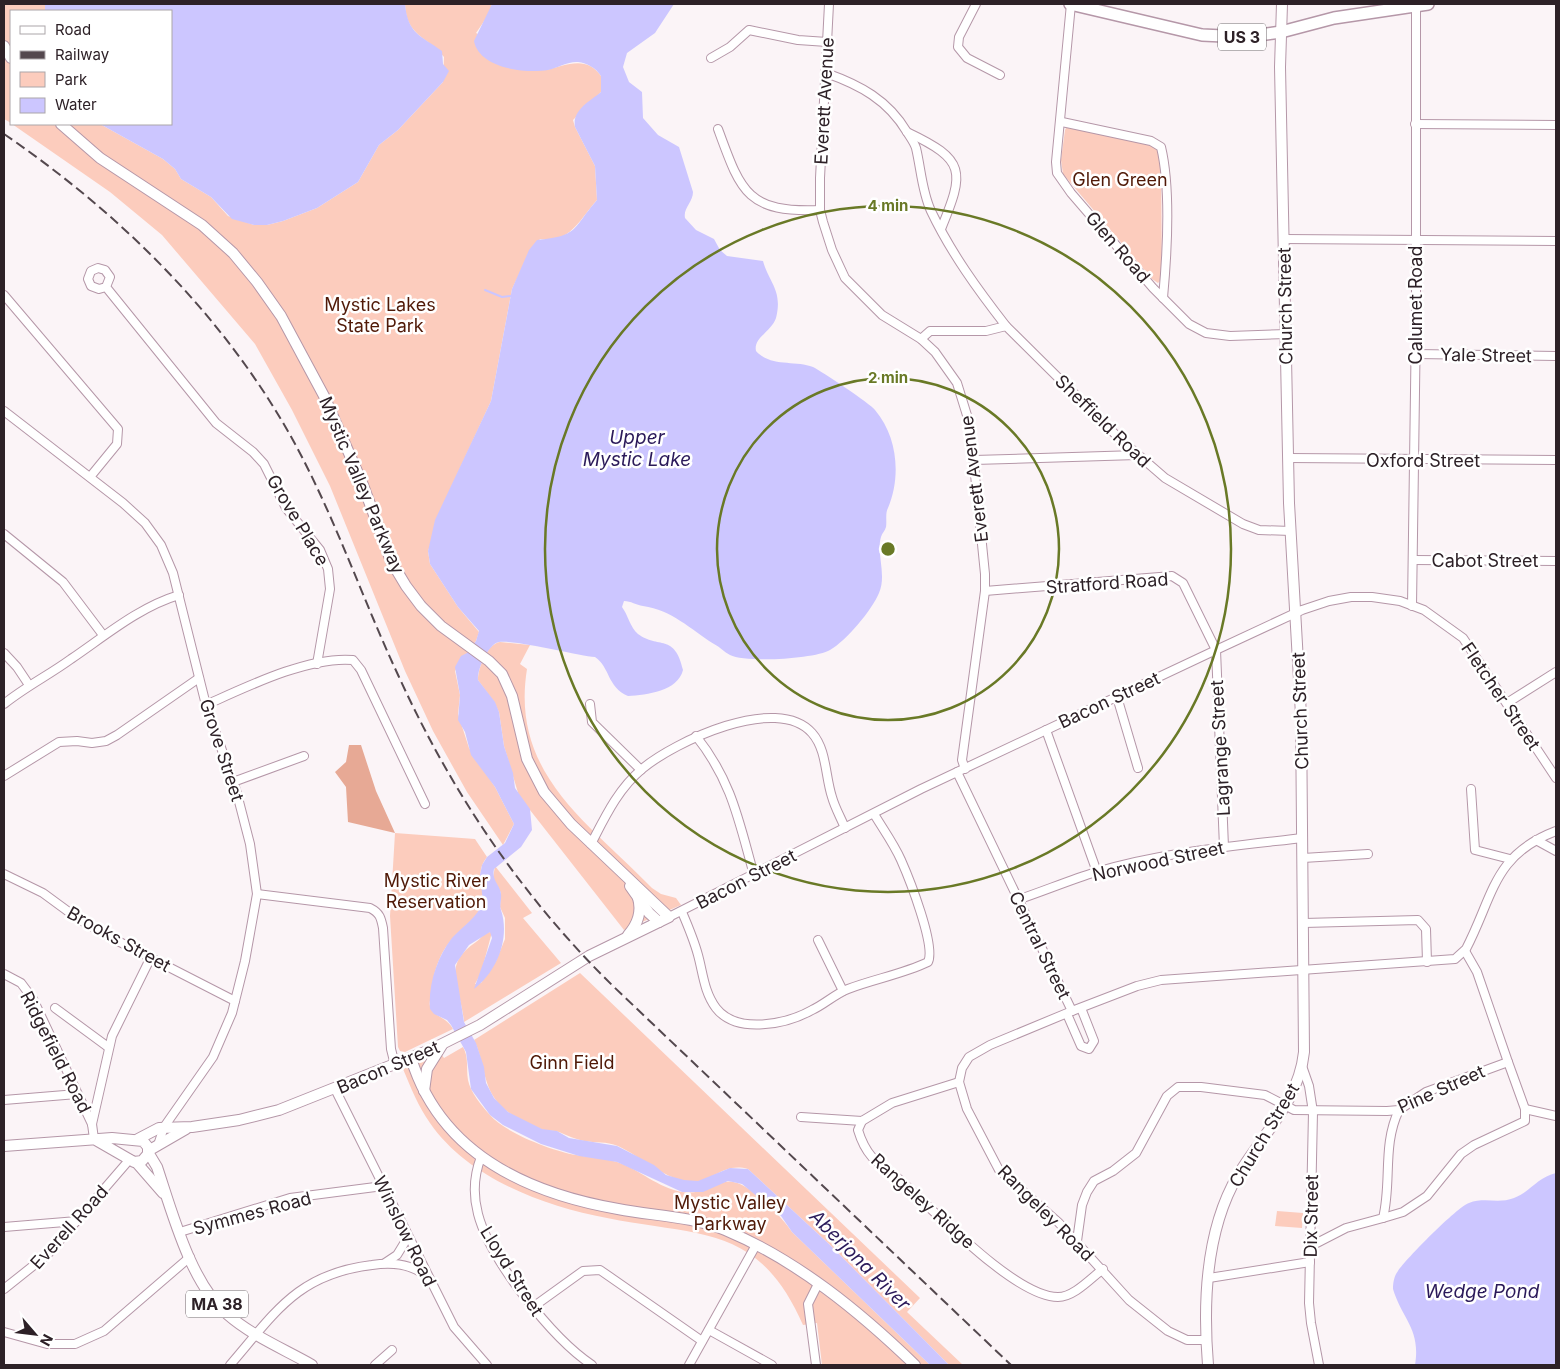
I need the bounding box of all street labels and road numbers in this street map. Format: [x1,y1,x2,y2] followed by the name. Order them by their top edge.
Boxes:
[1218,24,1266,51] road number: US 3
[810,37,838,165] street label: Everett Avenue
[1081,207,1155,287] street label: Glen Road
[1405,246,1426,364] street label: Calumet Road
[1273,247,1297,365] street label: Church Street
[1440,344,1532,366] street label: Yale Street
[1051,370,1155,472] street label: Sheffield Road
[315,393,409,577] street label: Mystic Valley Parkway
[956,414,992,544] street label: Everett Avenue
[1366,450,1480,471] street label: Oxford Street
[263,471,333,569] street label: Grove Place
[1432,550,1539,571] street label: Cabot Street
[1045,568,1169,598] street label: Stratford Road
[1457,638,1545,754] street label: Fletcher Street
[1287,652,1313,770] street label: Church Street
[1055,667,1163,733] street label: Bacon Street
[1206,679,1234,817] street label: Lagrange Street
[196,696,248,804] street label: Grove Street
[1090,837,1226,885] street label: Norwood Street
[692,845,800,913] street label: Bacon Street
[1005,888,1075,1002] street label: Central Street
[64,902,175,976] street label: Brooks Street
[16,988,96,1116] street label: Ridgefield Road
[334,1036,443,1098] street label: Bacon Street
[1394,1060,1488,1117] street label: Pine Street
[1225,1079,1303,1191] street label: Church Street
[867,1149,979,1253] street label: Rangeley Ridge
[994,1161,1098,1265] street label: Rangeley Road
[369,1172,441,1290] street label: Winslow Road
[1300,1174,1322,1258] street label: Dix Street
[26,1181,112,1273] street label: Everell Road
[191,1187,313,1239] street label: Symmes Road
[476,1222,548,1320] street label: Lloyd Street
[186,1290,248,1318] road number: MA 38

